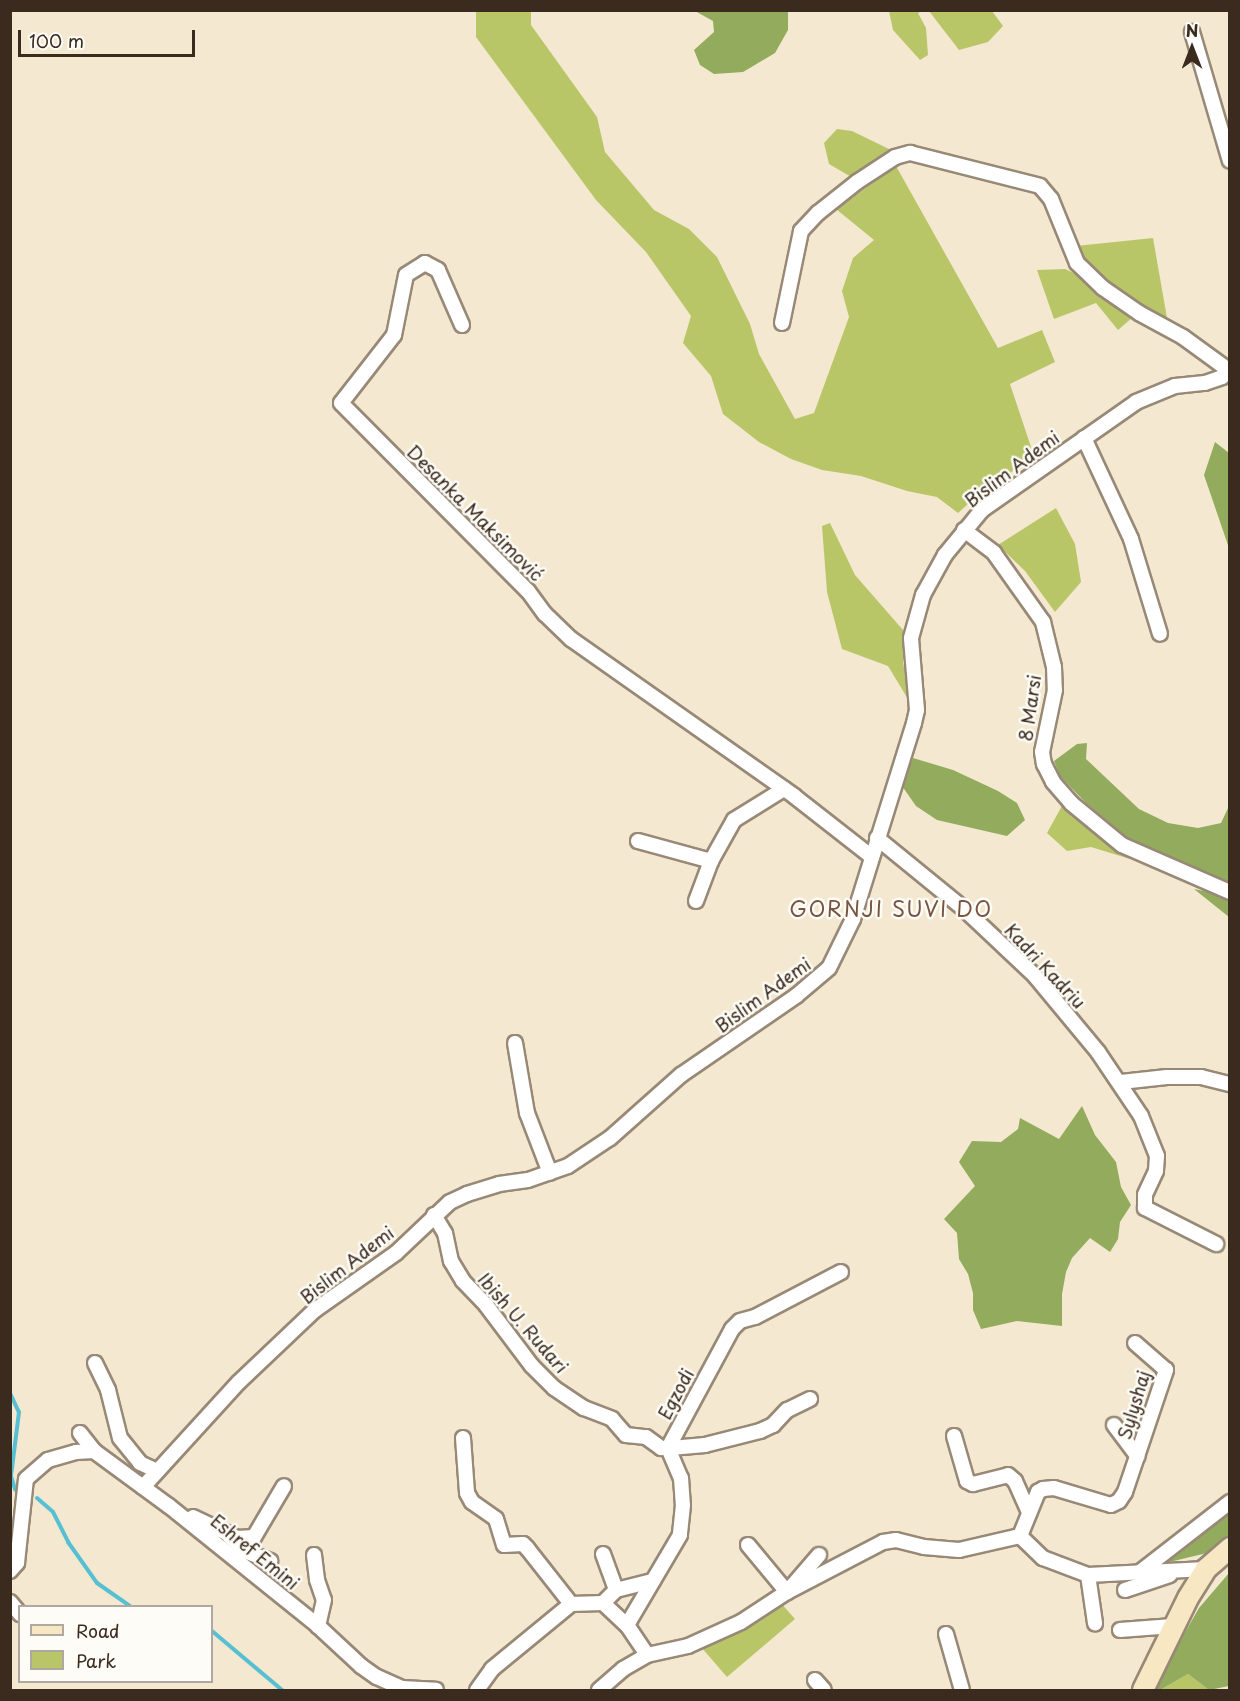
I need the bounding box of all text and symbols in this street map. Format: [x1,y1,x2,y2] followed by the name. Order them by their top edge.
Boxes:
[21,18,198,56] scale bar
[1162,18,1222,78] north arrow
[1186,18,1198,42] text: N
[29,27,84,54] text: 100 m
[960,426,1064,512] street label: Bislim Ademi
[402,440,548,586] street label: Desanka Maksimović
[1015,673,1045,743] street label: 8 Marsi
[790,895,992,921] district label: GORNJI SUVI DO
[1001,919,1089,1013] street label: Kadri Kadriu
[711,953,815,1037] street label: Bislim Ademi
[295,1221,399,1309] street label: Bislim Ademi
[473,1268,573,1378] street label: Ibish U. Rudari
[654,1365,698,1423] street label: Egzodi
[1113,1368,1155,1442] street label: Sylyshaj
[206,1510,304,1594] street label: Eshref Emini
[18,1605,213,1683] legend
[76,1617,120,1644] text: Road
[76,1647,116,1674] text: Park

